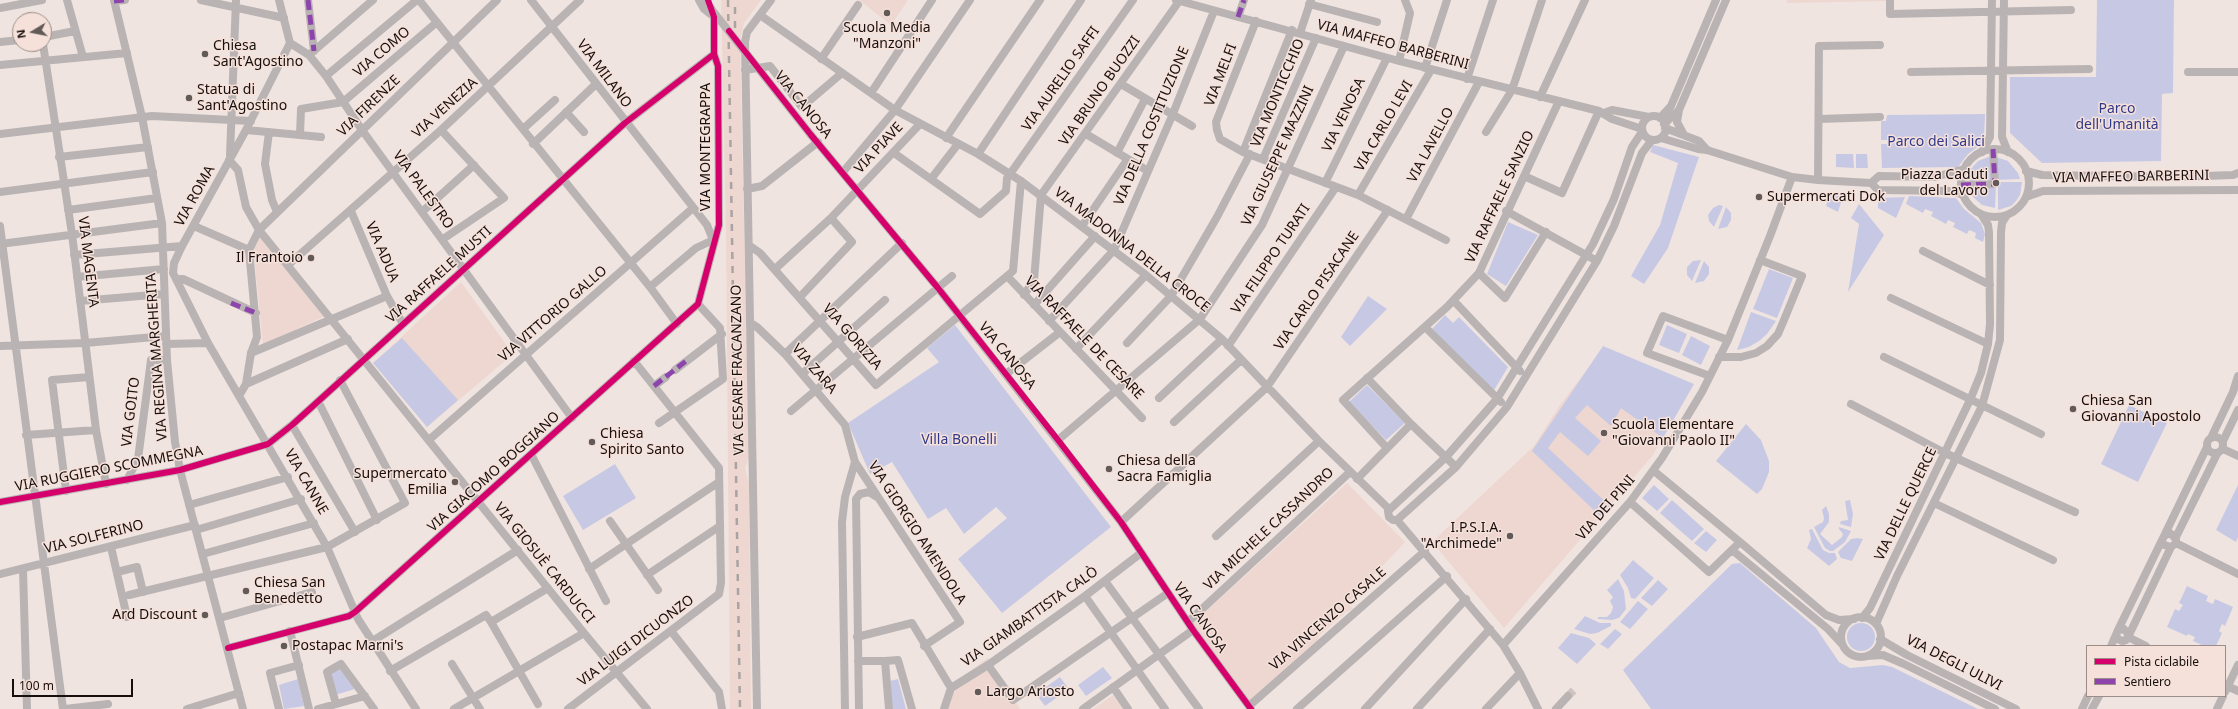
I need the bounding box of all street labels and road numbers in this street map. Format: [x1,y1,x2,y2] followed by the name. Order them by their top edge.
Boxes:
[1315,17,1471,73] street label: VIA MAFFEO BARBERINI
[350,23,414,81] street label: VIA COMO
[1019,23,1103,135] street label: VIA AURELIO SAFFI
[1056,33,1144,149] street label: VIA BRUNO BUOZZI
[1248,36,1308,150] street label: VIA MONTICCHIO
[573,37,635,111] street label: VIA MILANO
[1201,41,1241,109] street label: VIA MELFI
[1111,44,1193,208] street label: VIA DELLA COSTITUZIONE
[771,68,835,142] street label: VIA CANOSA
[334,72,404,140] street label: VIA FIRENZE
[409,74,481,142] street label: VIA VENEZIA
[1319,75,1369,155] street label: VIA VENOSA
[1351,78,1417,174] street label: VIA CARLO LEVI
[698,83,714,211] street label: VIA MONTEGRAPPA
[1238,83,1318,229] street label: VIA GIUSEPPE MAZZINI
[1404,104,1458,186] street label: VIA LAVELLO
[851,119,907,177] street label: VIA PIAVE
[1462,128,1538,266] street label: VIA RAFFAELE SANZIO
[389,148,457,232] street label: VIA PALESTRO
[171,163,219,229] street label: VIA ROMA
[2052,167,2210,187] street label: VIA MAFFEO BARBERINI
[1051,184,1213,316] street label: VIA MADONNA DELLA CROCE
[1228,201,1314,317] street label: VIA FILIPPO TURATI
[74,216,102,308] street label: VIA MAGENTA
[362,219,402,285] street label: VIA ADUA
[383,223,495,327] street label: VIA RAFFAELE MUSTI
[1271,228,1363,354] street label: VIA CARLO PISACANE
[495,262,611,366] street label: VIA VITTORIO GALLO
[143,272,171,442] street label: VIA REGINA MARGHERITA
[1021,273,1147,403] street label: VIA RAFFAELE DE CESARE
[728,285,748,455] street label: VIA CESARE FRACANZANO
[819,301,885,373] street label: VIA GORIZIA
[975,319,1039,393] street label: VIA CANOSA
[788,341,840,397] street label: VIA ZARA
[118,376,144,448] street label: VIA GOITO
[425,408,563,536] street label: VIA GIACOMO BOGGIANO
[14,443,204,495] street label: VIA RUGGIERO SCOMMEGNA
[1871,445,1941,563] street label: VIA DELLE QUERCE
[281,446,331,518] street label: VIA CANNE
[864,458,970,608] street label: VIA GIORGIO AMENDOLA
[1201,464,1337,594] street label: VIA MICHELE CASSANDRO
[1573,472,1639,544] street label: VIA DEI PINI
[490,499,598,627] street label: VIA GIOSUÈ CARDUCCI
[43,517,145,557] street label: VIA SOLFERINO
[958,563,1102,671] street label: VIA GIAMBATTISTA CALÒ
[1266,564,1390,674] street label: VIA VINCENZO CASALE
[1170,580,1230,656] street label: VIA CANOSA
[575,592,697,690] street label: VIA LUIGI DICUONZO
[1903,632,2005,694] street label: VIA DEGLI ULIVI

